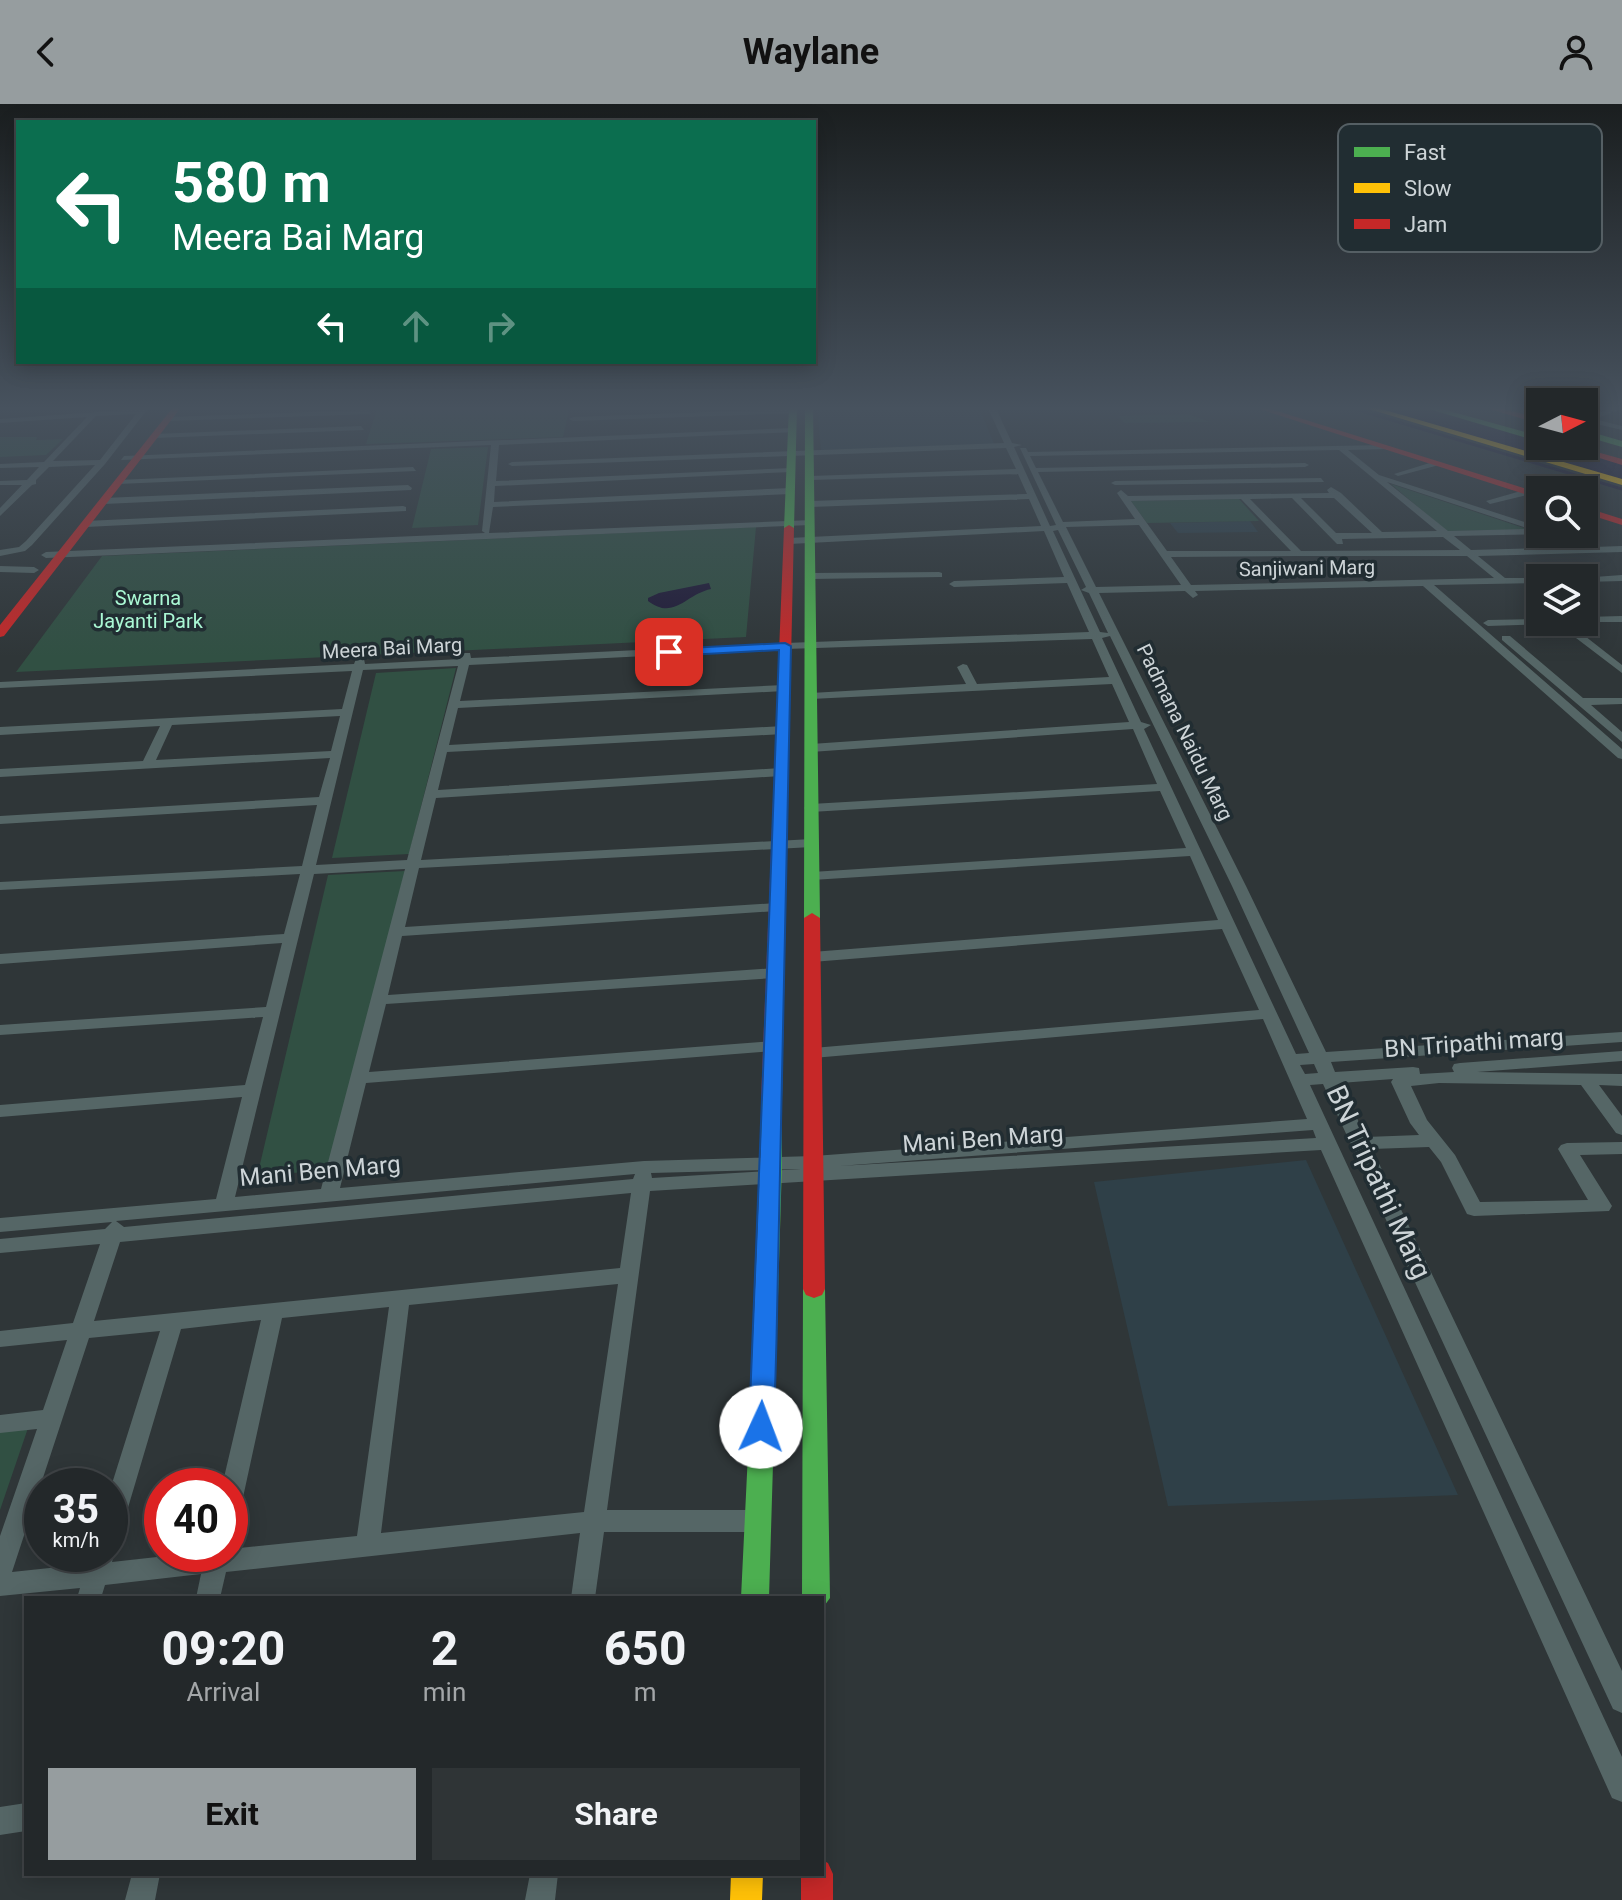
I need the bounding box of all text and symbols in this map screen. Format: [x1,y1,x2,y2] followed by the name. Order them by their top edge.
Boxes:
[24,30,68,74] icon: back
[1554,30,1598,74] icon: person
[743,31,879,73] text: Waylane
[1338,124,1602,252] legend
[1404,140,1446,165] text: Fast
[172,150,331,216] text: 580 m
[40,152,144,256] icon: left
[1404,176,1452,201] text: Slow
[1404,212,1447,237] text: Jam
[172,217,424,259] text: Meera Bai Marg
[310,304,354,348] icon: left
[394,304,438,348] icon: ahead
[478,304,522,348] icon: right
[1526,388,1598,460] north arrow
[1526,388,1598,636] map controls
[1526,476,1598,548] button: search
[1239,555,1375,581] street label: Sanjiwani Marg
[1526,564,1598,636] button: layers
[93,586,204,633] park label: Swarna Jayanti Park
[635,618,703,686] pin
[647,630,691,674] icon: arrive
[321,632,463,664] street label: Meera Bai Marg
[1132,640,1238,824] street label: Padmana Naidu Marg
[1383,1023,1565,1063] street label: BN Tripathi marg
[1320,1080,1438,1284] street label: BN Tripathi Marg
[902,1119,1064,1159] street label: Mani Ben Marg
[238,1150,402,1192] street label: Mani Ben Marg
[719,1385,803,1469] position arrow
[144,1468,248,1572] speed limit sign: 40
[53,1486,99,1533] text: 35
[53,1528,99,1552] text: km/h
[162,1620,285,1677] text: 09:20
[431,1620,458,1677] text: 2
[604,1620,686,1677] text: 650
[187,1677,260,1707] text: Arrival
[423,1677,466,1707] text: min
[634,1677,657,1707] text: m
[48,1768,416,1860] button: Exit
[432,1768,800,1860] button: Share

